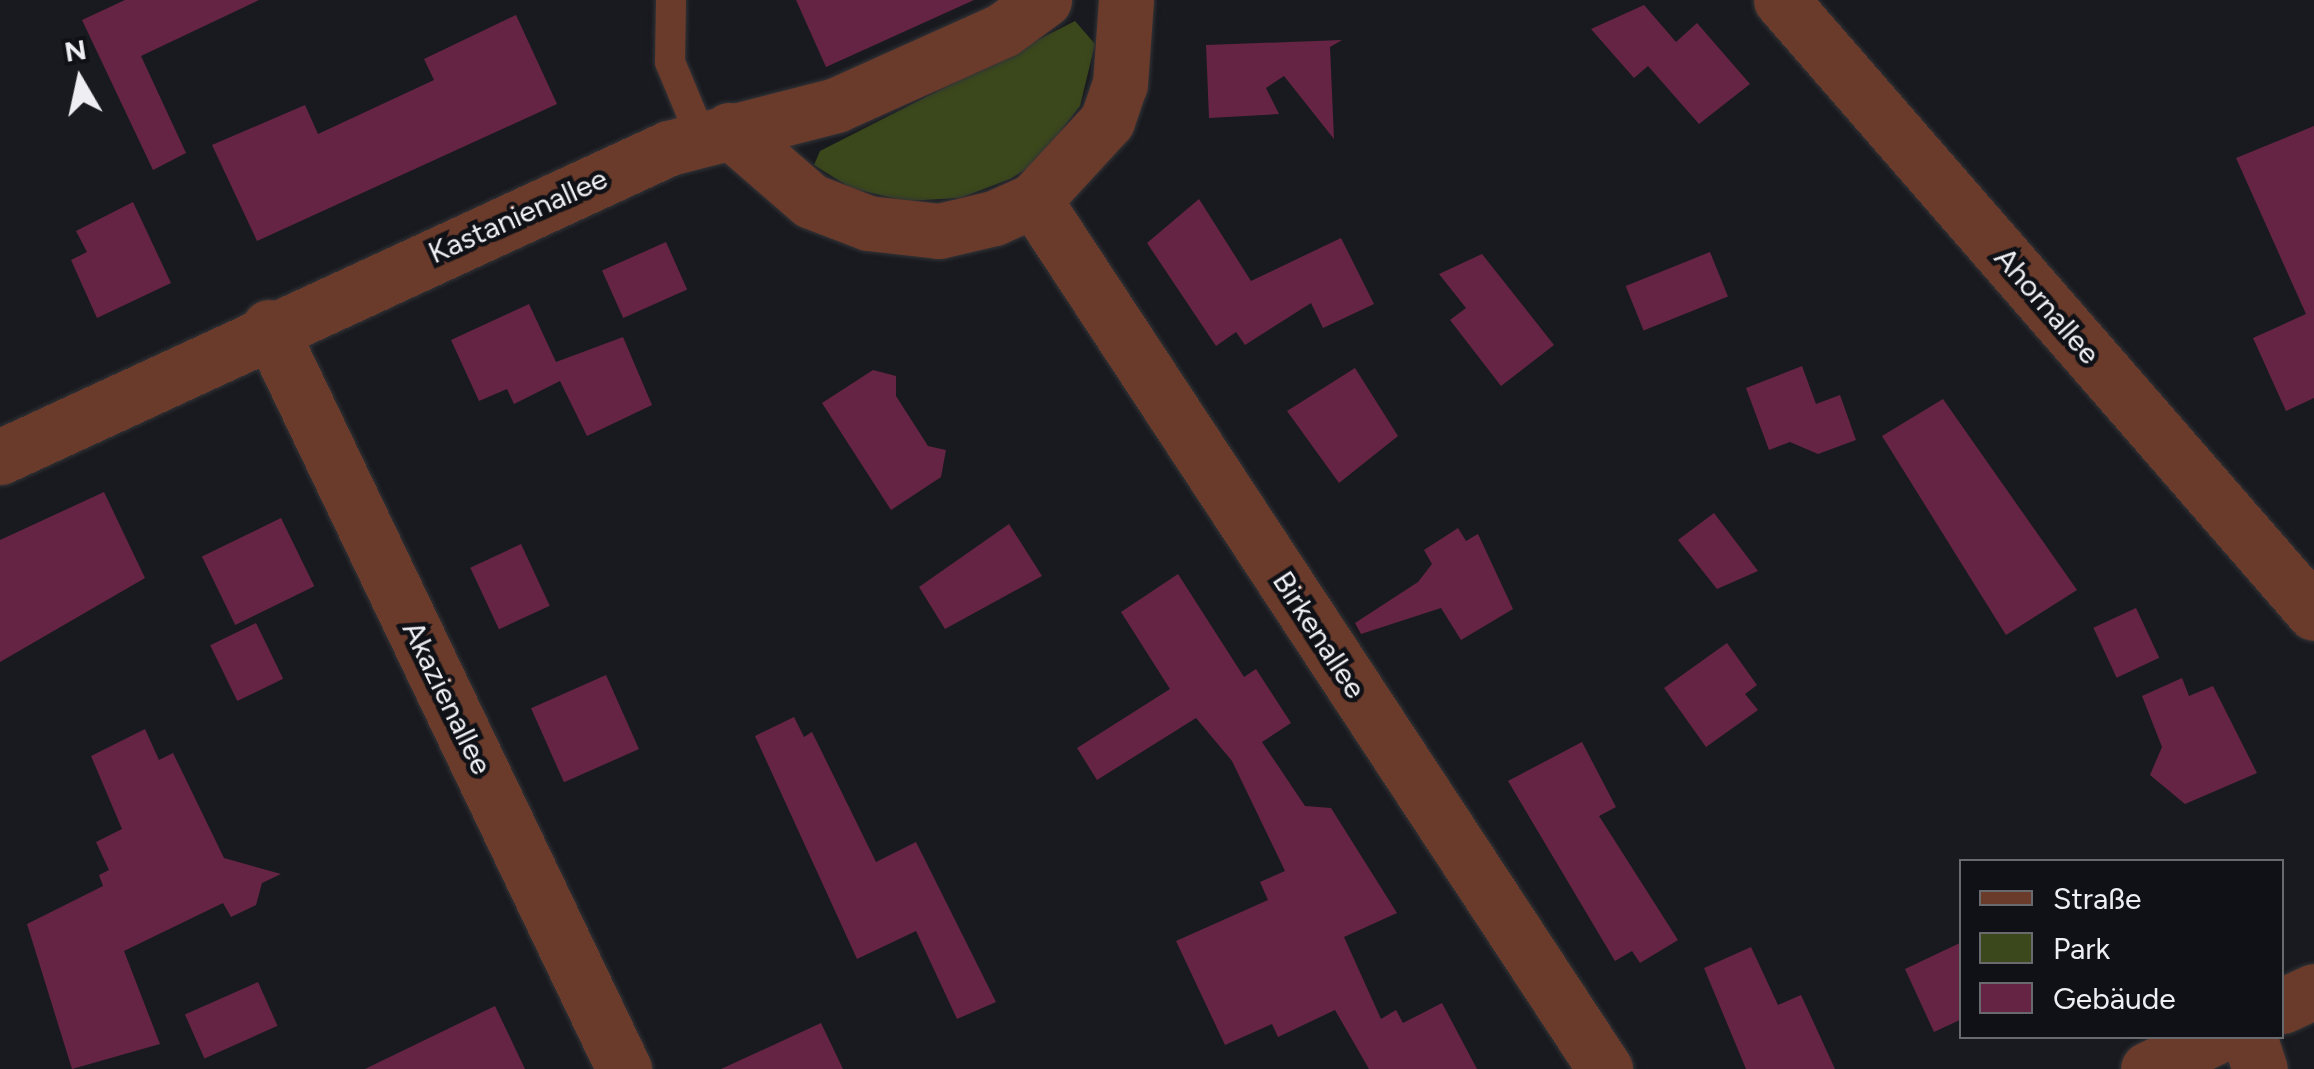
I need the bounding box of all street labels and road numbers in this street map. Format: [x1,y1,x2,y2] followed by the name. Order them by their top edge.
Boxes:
[423,161,613,271] street label: Kastanienallee
[1987,240,2107,372] street label: Ahornallee
[1265,565,1373,705] street label: Birkenallee
[394,616,500,780] street label: Akazienallee

